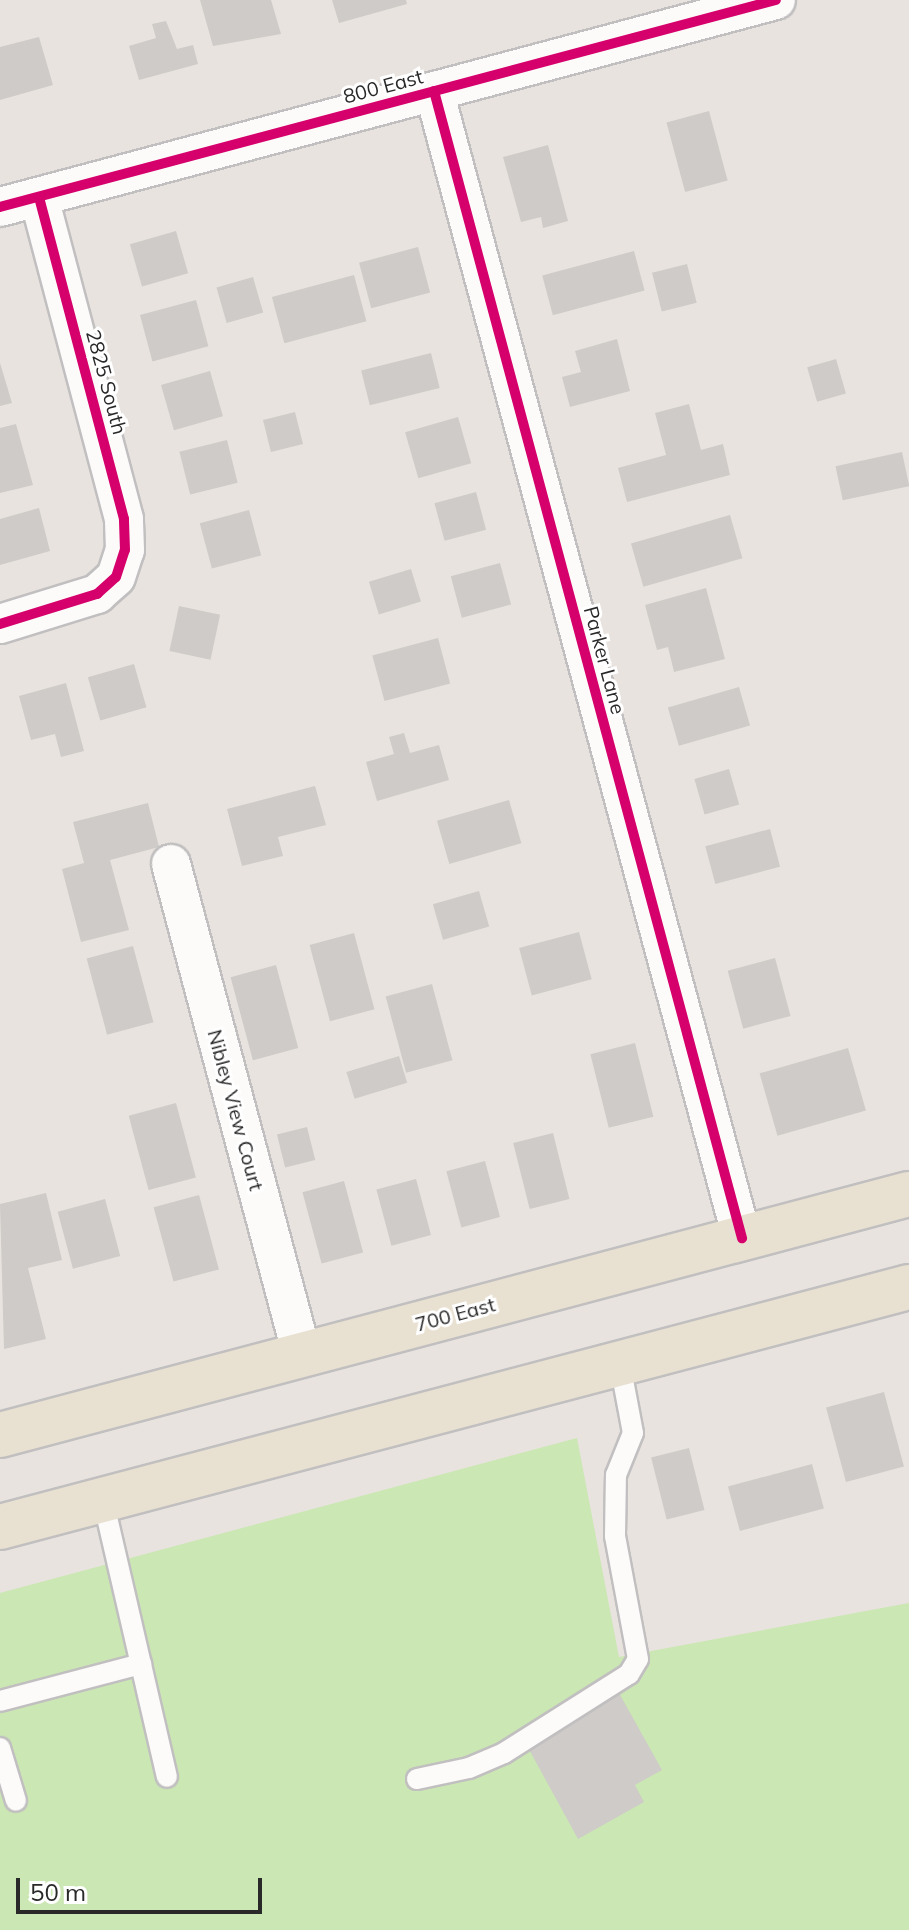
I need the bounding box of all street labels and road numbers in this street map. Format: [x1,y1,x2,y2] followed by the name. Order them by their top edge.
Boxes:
[340,64,426,108] street label: 800 East
[82,327,132,437] street label: 2825 South
[579,603,631,717] street label: Parker Lane
[203,1027,269,1193] street label: Nibley View Court
[412,1292,498,1336] street label: 700 East

